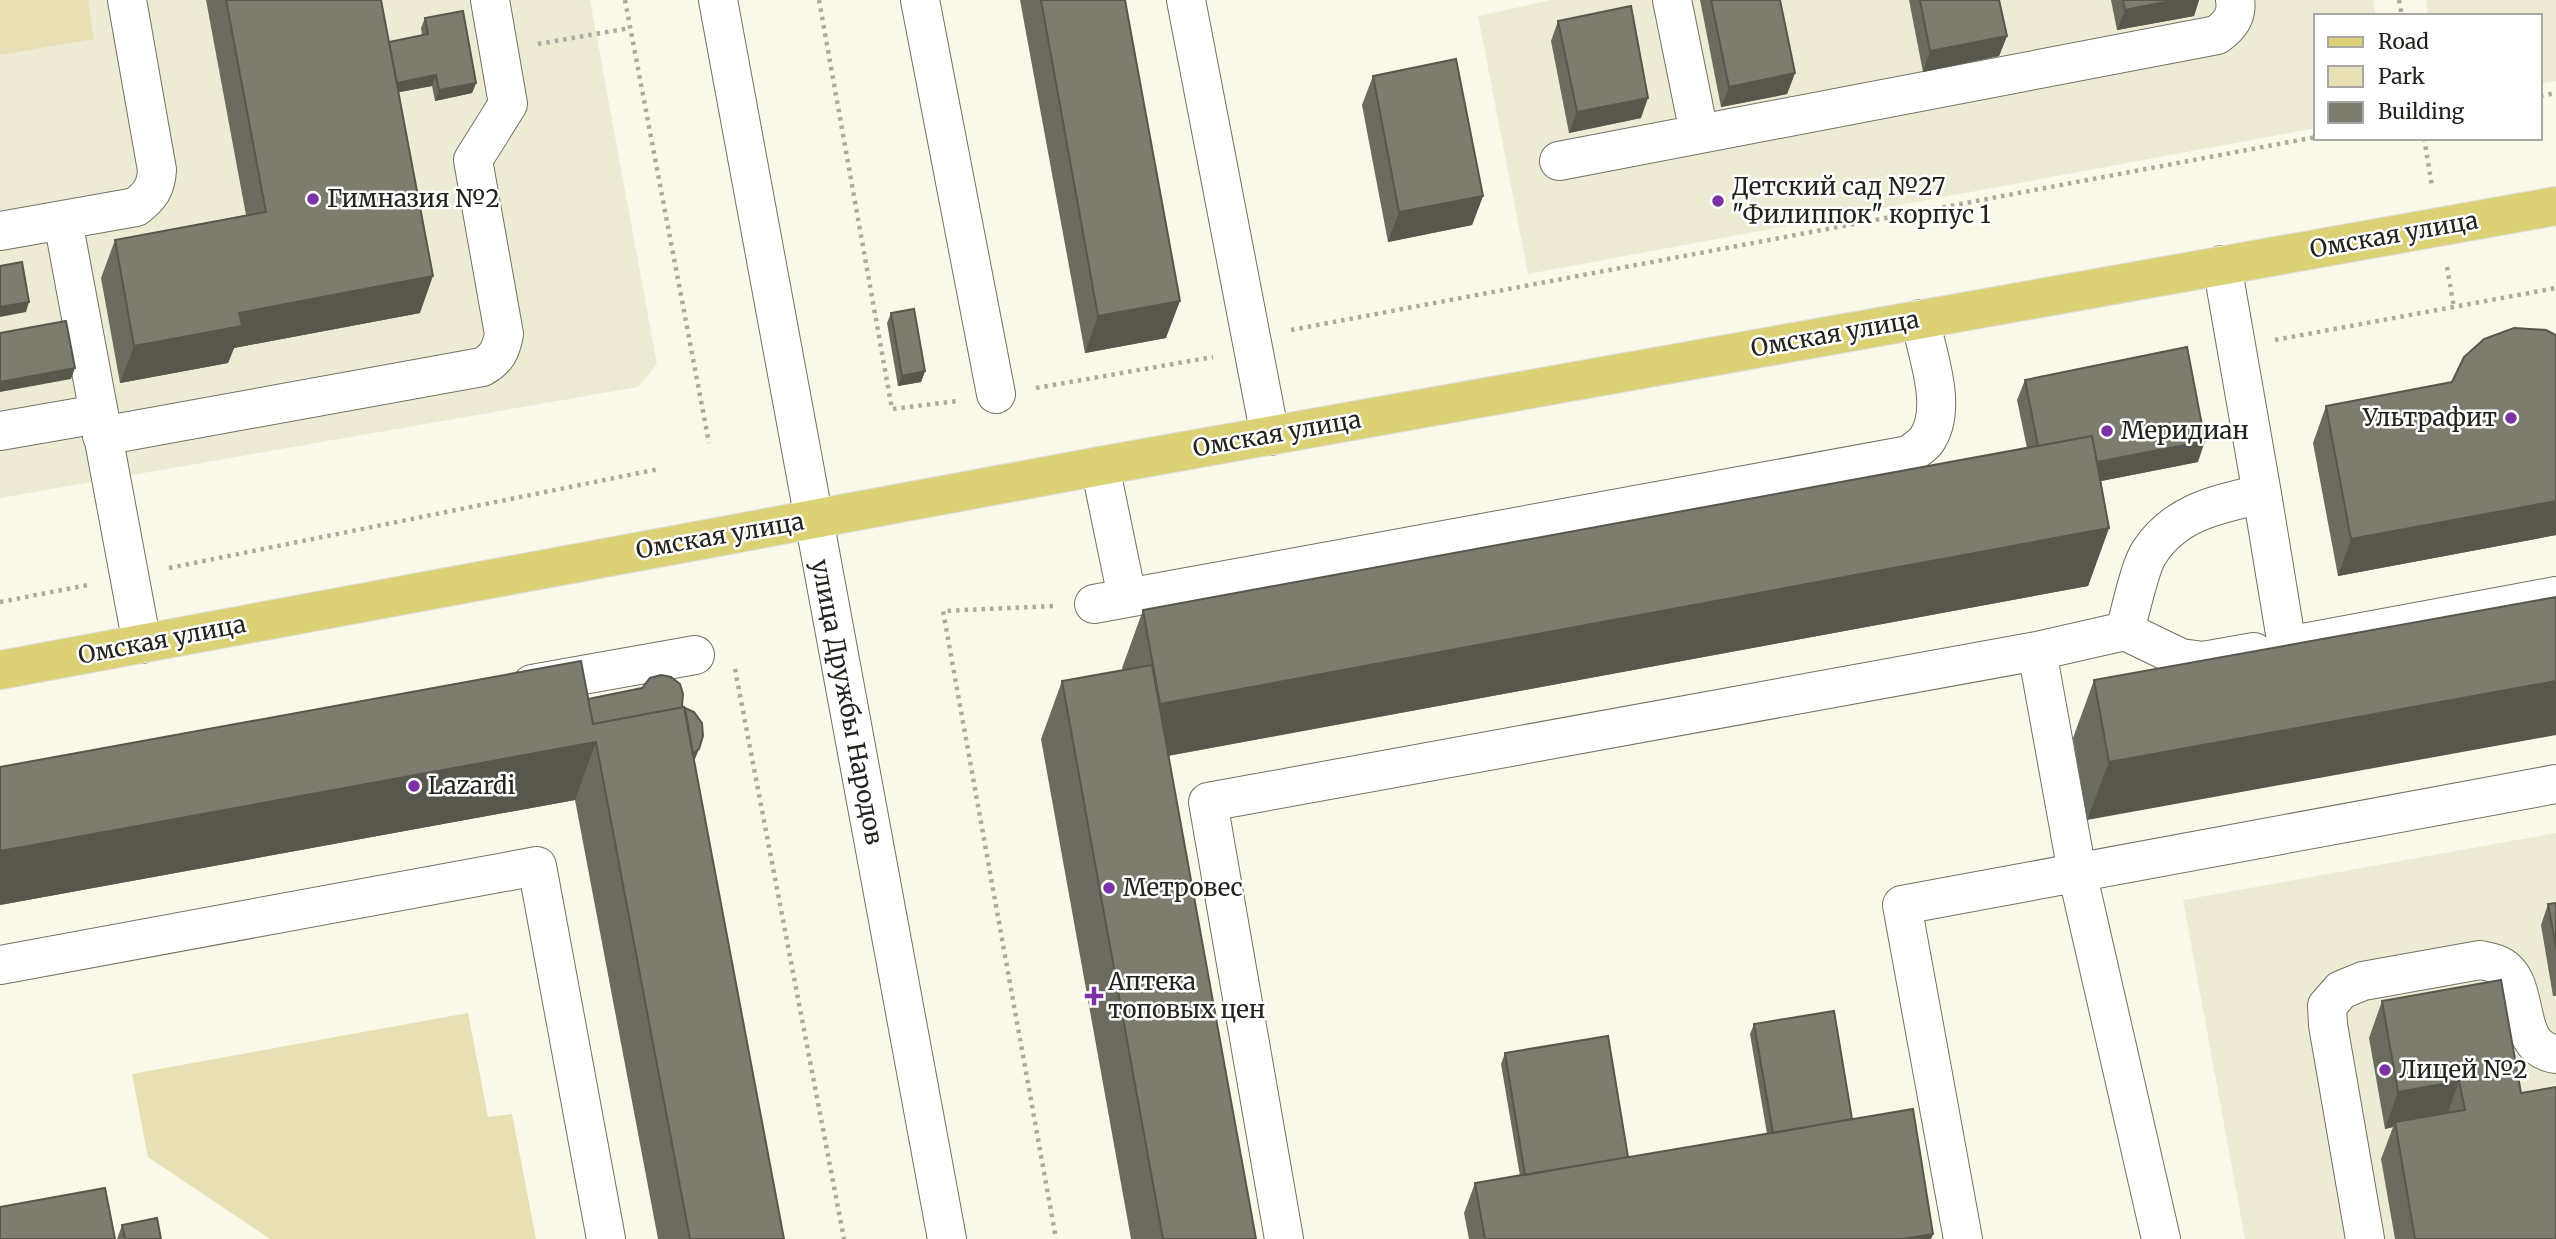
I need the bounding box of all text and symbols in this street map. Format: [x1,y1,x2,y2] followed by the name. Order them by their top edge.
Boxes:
[2314,14,2542,140] legend
[2378,28,2429,55] text: Road
[2378,63,2425,90] text: Park
[2378,98,2465,125] text: Building
[1732,171,1991,230] place label: Детский сад №27 "Филиппок" корпус 1
[327,183,500,214] place label: Гимназия №2
[305,191,321,207] marker: Гимназия №2
[1710,193,1726,209] marker: Детский сад №27 "Филиппок" корпус 1
[2307,204,2481,265] street label: Омская улица
[1748,303,1922,364] street label: Омская улица
[2362,402,2497,433] place label: Ультрафит
[1190,403,1364,464] street label: Омская улица
[2503,410,2519,426] marker: Ультрафит
[2121,415,2249,446] place label: Меридиан
[2099,423,2115,439] marker: Меридиан
[633,505,807,566] street label: Омская улица
[805,557,890,847] street label: улица Дружбы Народов
[75,608,249,671] street label: Омская улица
[428,770,516,801] place label: Lazardi
[406,778,422,794] marker: Lazardi
[1123,872,1243,903] place label: Метровес
[1101,880,1117,896] marker: Метровес
[1107,966,1265,1025] place label: Аптека топовых цен
[1086,988,1102,1004] marker: Аптека топовых цен
[2399,1054,2528,1085] place label: Лицей №2
[2377,1062,2393,1078] marker: Лицей №2

